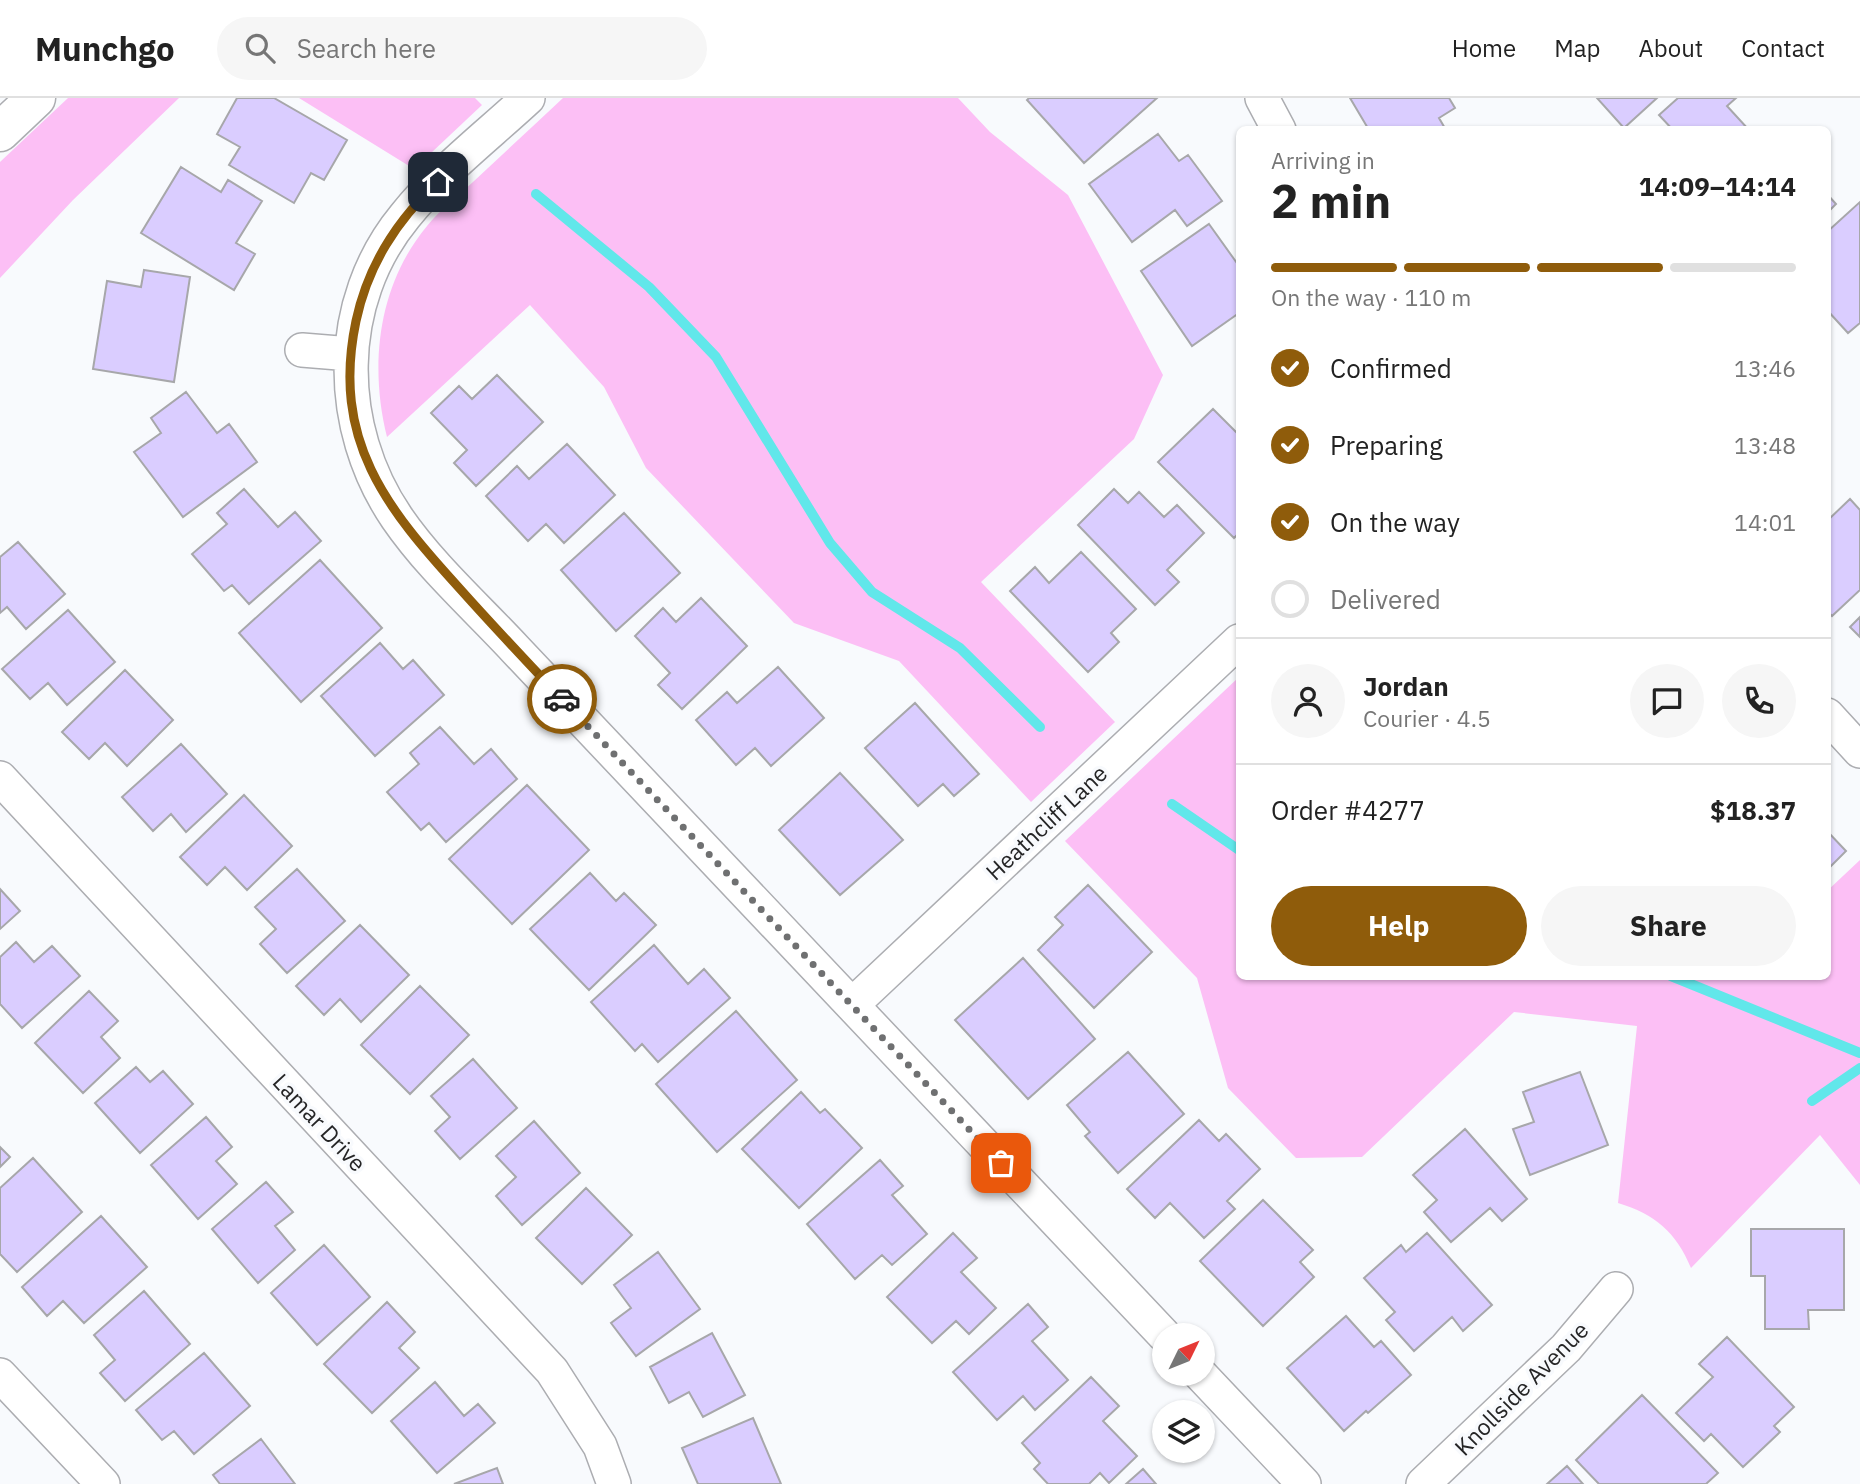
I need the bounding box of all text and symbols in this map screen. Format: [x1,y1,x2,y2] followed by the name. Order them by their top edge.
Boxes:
[217,17,707,80] search box
[35,27,175,70] text: Munchgo
[241,29,279,67] icon: search
[297,31,436,65] text: Search here
[1452,32,1516,64] text: Home
[1554,32,1600,64] text: Map
[1638,32,1703,64] text: About
[1741,32,1825,64] text: Contact
[1271,145,1375,175] text: Arriving in
[408,152,468,212] pin
[419,163,457,201] icon: home
[1639,169,1796,203] text: 14:09–14:14
[1271,171,1391,231] text: 2 min
[1271,282,1471,312] text: On the way · 110 m
[1271,349,1309,387] icon: check
[1330,351,1452,385] text: Confirmed
[1734,353,1796,383] text: 13:46
[1271,426,1309,464] icon: check
[1330,428,1443,462] text: Preparing
[1734,430,1796,460] text: 13:48
[1271,503,1309,541] icon: check
[1330,505,1460,539] text: On the way
[1734,507,1796,537] text: 14:01
[1330,582,1441,616] text: Delivered
[527,664,597,734] courier
[1271,664,1345,738] button: person
[1630,664,1704,738] button: chat
[1722,664,1796,738] button: phone
[1363,669,1449,703] text: Jordan
[543,680,581,718] icon: car
[1363,703,1491,733] text: Courier · 4.5
[979,758,1113,886] street label: Heathcliff Lane
[1271,793,1425,827] text: Order #4277
[1710,793,1796,827] text: $18.37
[1271,886,1527,966] button: Help
[1541,886,1796,966] button: Share
[267,1067,373,1177] street label: Lamar Drive
[971,1133,1031,1193] pin
[982,1144,1020,1182] icon: bag
[1448,1315,1594,1461] street label: Knollside Avenue
[1152,1323,1214,1386] north arrow
[1152,1323,1215,1463] map controls
[1152,1400,1215,1463] button: layers

